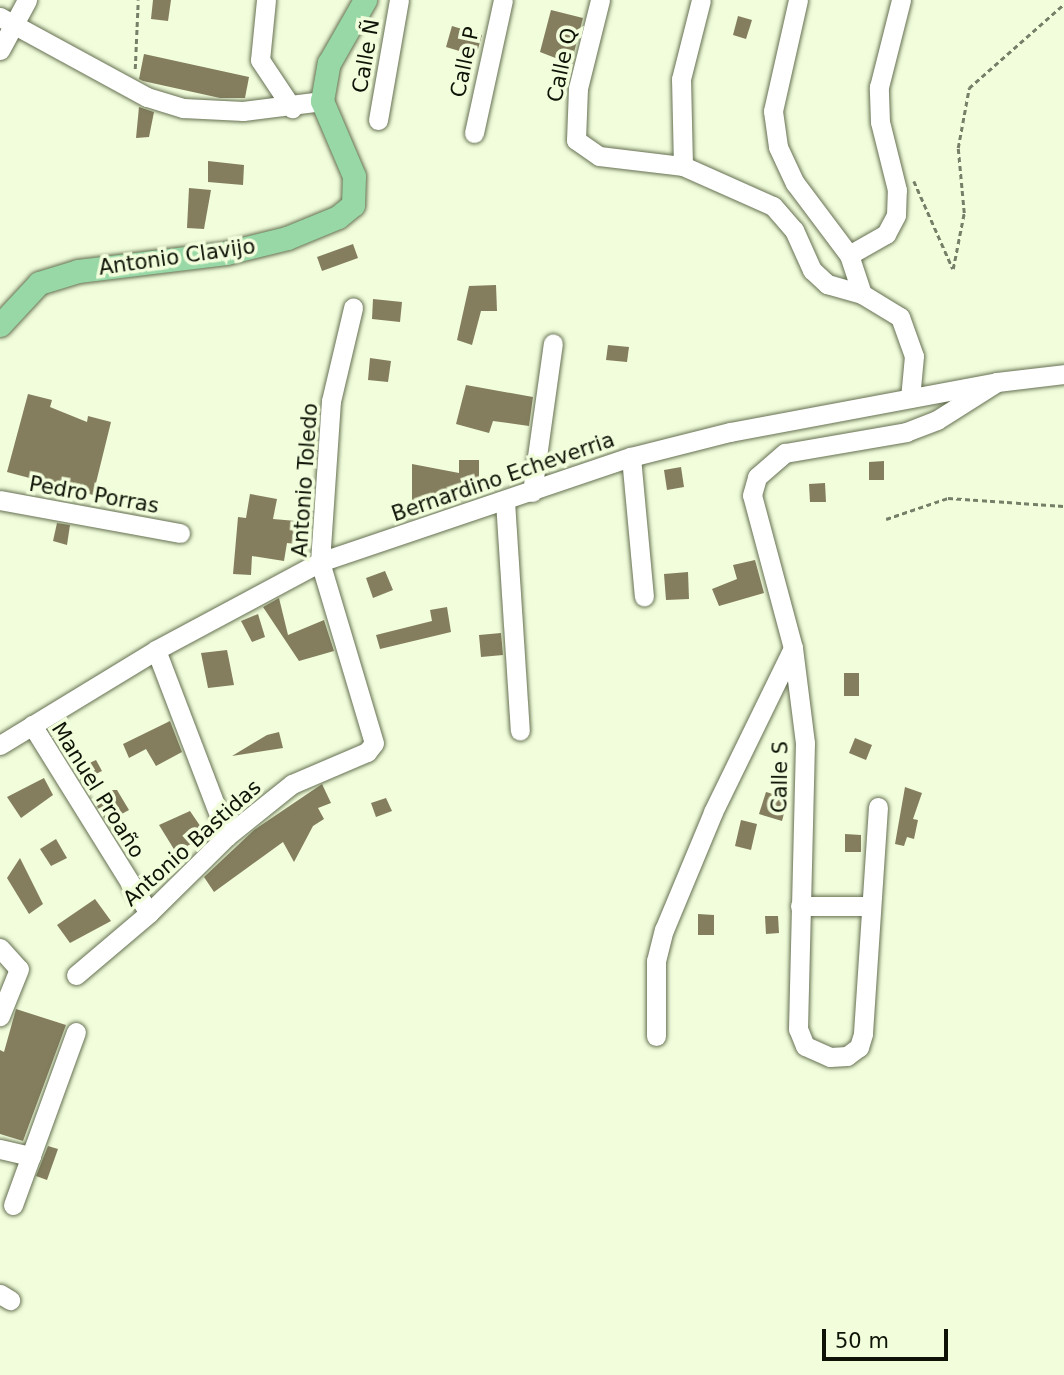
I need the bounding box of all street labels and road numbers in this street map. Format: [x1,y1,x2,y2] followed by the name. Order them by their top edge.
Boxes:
[347,17,385,95] street label: Calle Ñ
[445,24,485,100] street label: Calle P
[542,26,582,104] street label: Calle Q
[97,234,257,280] street label: Antonio Clavijo
[287,402,323,558] street label: Antonio Toledo
[388,427,618,527] street label: Bernardino Echeverria
[27,471,161,519] street label: Pedro Porras
[46,717,150,863] street label: Manuel Proaño
[767,741,793,813] street label: Calle S
[118,774,266,912] street label: Antonio Bastidas

